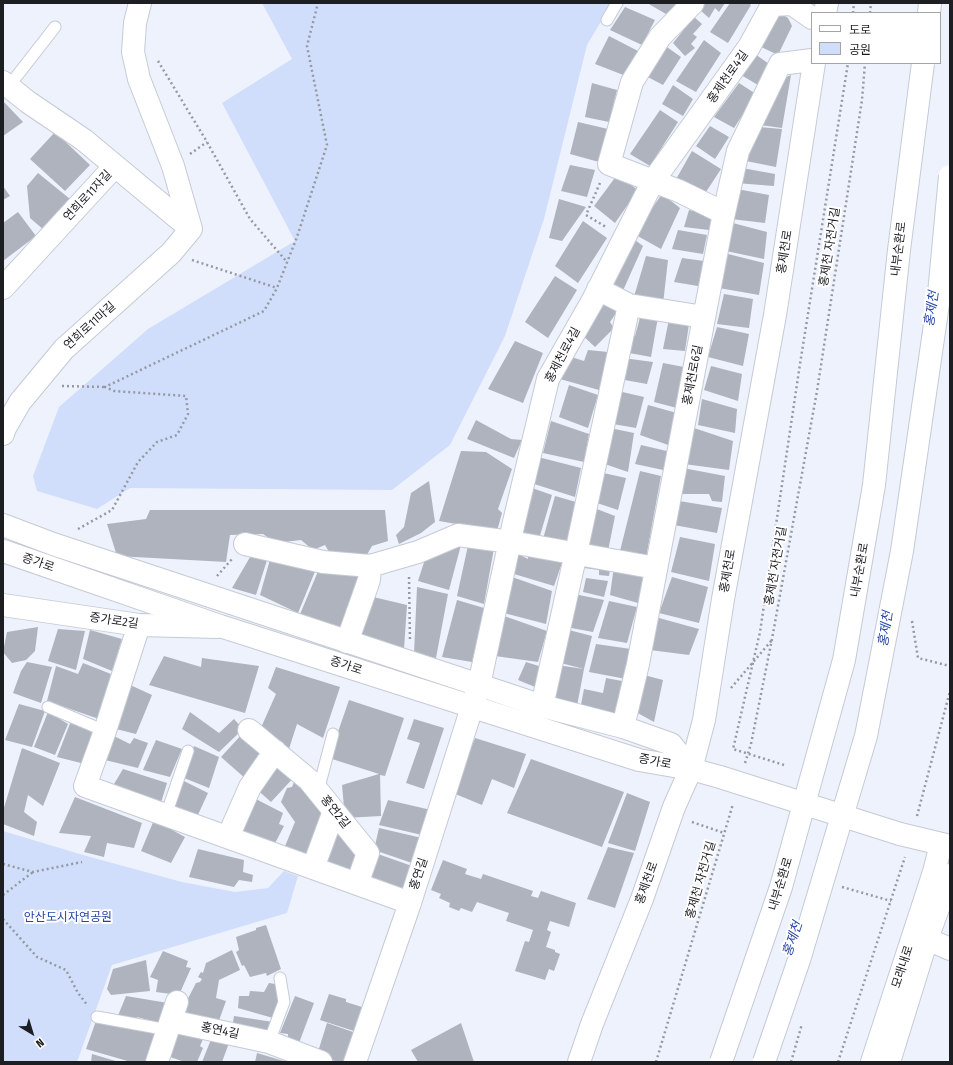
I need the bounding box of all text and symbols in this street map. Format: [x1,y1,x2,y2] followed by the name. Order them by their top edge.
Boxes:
[811,12,941,64] legend
[849,23,871,37] text: 도로
[849,43,871,57] text: 공원
[705,48,751,106] street label: 홍제천로4길
[61,168,115,224] street label: 연희로11자길
[817,206,843,288] street label: 홍제천 자전거길
[888,221,910,277] street label: 내부순환로
[774,229,796,275] street label: 홍제천로
[922,290,942,328] water label: 홍제천
[61,299,119,353] street label: 연희로11마길
[542,325,584,385] street label: 홍제천로4길
[680,344,706,406] street label: 홍제천로6길
[762,525,790,607] street label: 홍제천 자전거길
[848,542,872,598] street label: 내부순환로
[717,548,739,594] street label: 홍제천로
[20,551,56,575] street label: 증가로
[89,610,139,632] street label: 증가로2길
[876,610,896,648] water label: 홍제천
[328,654,364,678] street label: 증가로
[637,752,673,772] street label: 증가로
[317,793,353,831] street label: 홍연2길
[683,840,719,920] street label: 홍제천 자전거길
[407,856,431,892] street label: 홍연길
[766,856,796,912] street label: 내부순환로
[633,860,661,906] street label: 홍제천로
[24,911,112,925] park label: 안산도시자연공원
[780,919,806,959] water label: 홍제천
[889,944,917,990] street label: 모래내로
[12,1013,52,1053] north arrow
[199,1020,241,1042] street label: 홍연4길
[33,1036,46,1050] text: N

